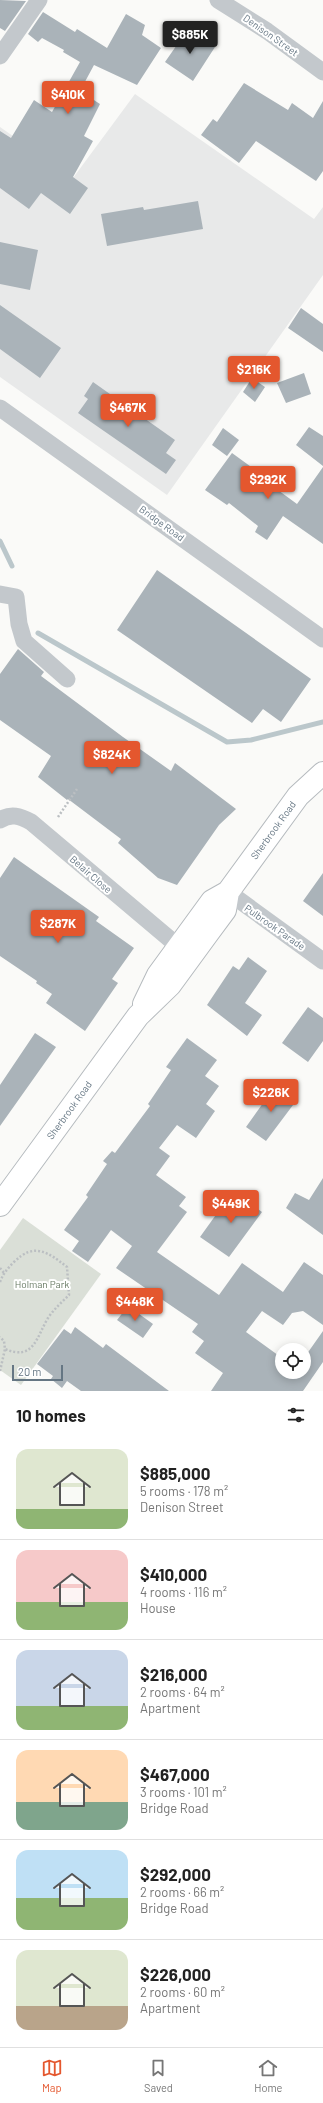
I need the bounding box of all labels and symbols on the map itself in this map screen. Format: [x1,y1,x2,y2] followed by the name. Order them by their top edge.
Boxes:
[241,12,301,59] street label: Denison Street
[162,21,218,55] pin: $885K
[40,81,96,115] pin: $410K
[226,356,282,390] pin: $216K
[100,394,156,428] pin: $467K
[240,466,296,500] pin: $292K
[137,503,187,543] street label: Bridge Road
[84,741,140,775] pin: $824K
[248,798,298,862] street label: Sherbrook Road
[68,853,114,895] street label: Belair Close
[242,902,308,952] street label: Pulbrook Parade
[30,910,86,944] pin: $287K
[44,1078,94,1142] street label: Sherbrook Road
[243,1079,299,1113] pin: $226K
[203,1190,259,1224] pin: $449K
[15,1278,69,1290] park label: Holman Park
[107,1288,163,1322] pin: $448K
[12,1363,63,1382] scale bar

